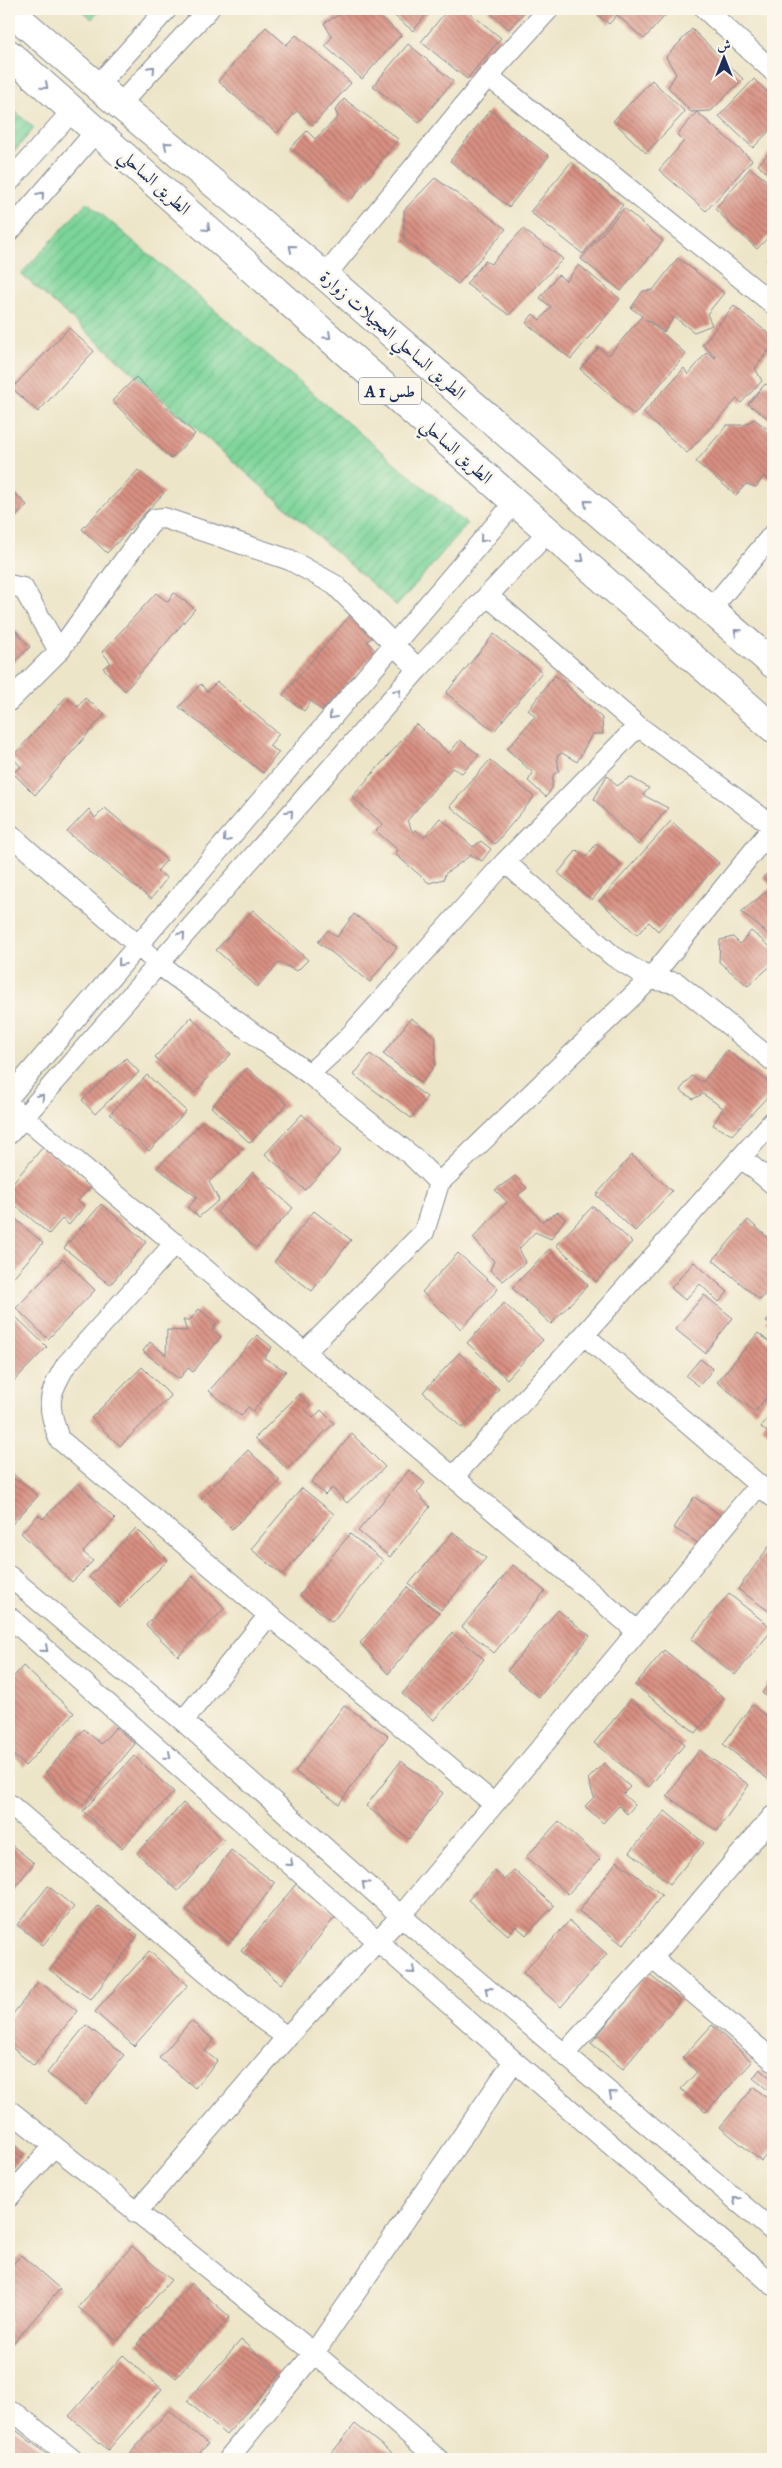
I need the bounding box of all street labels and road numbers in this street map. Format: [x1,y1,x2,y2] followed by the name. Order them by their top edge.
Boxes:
[111,144,195,224] street label: الطريق الساحلي
[312,266,470,409] street label: الطريق الساحلي العجيلات زوارة
[359,378,421,404] road number: A 1 طس
[413,413,497,493] street label: الطريق الساحلي

